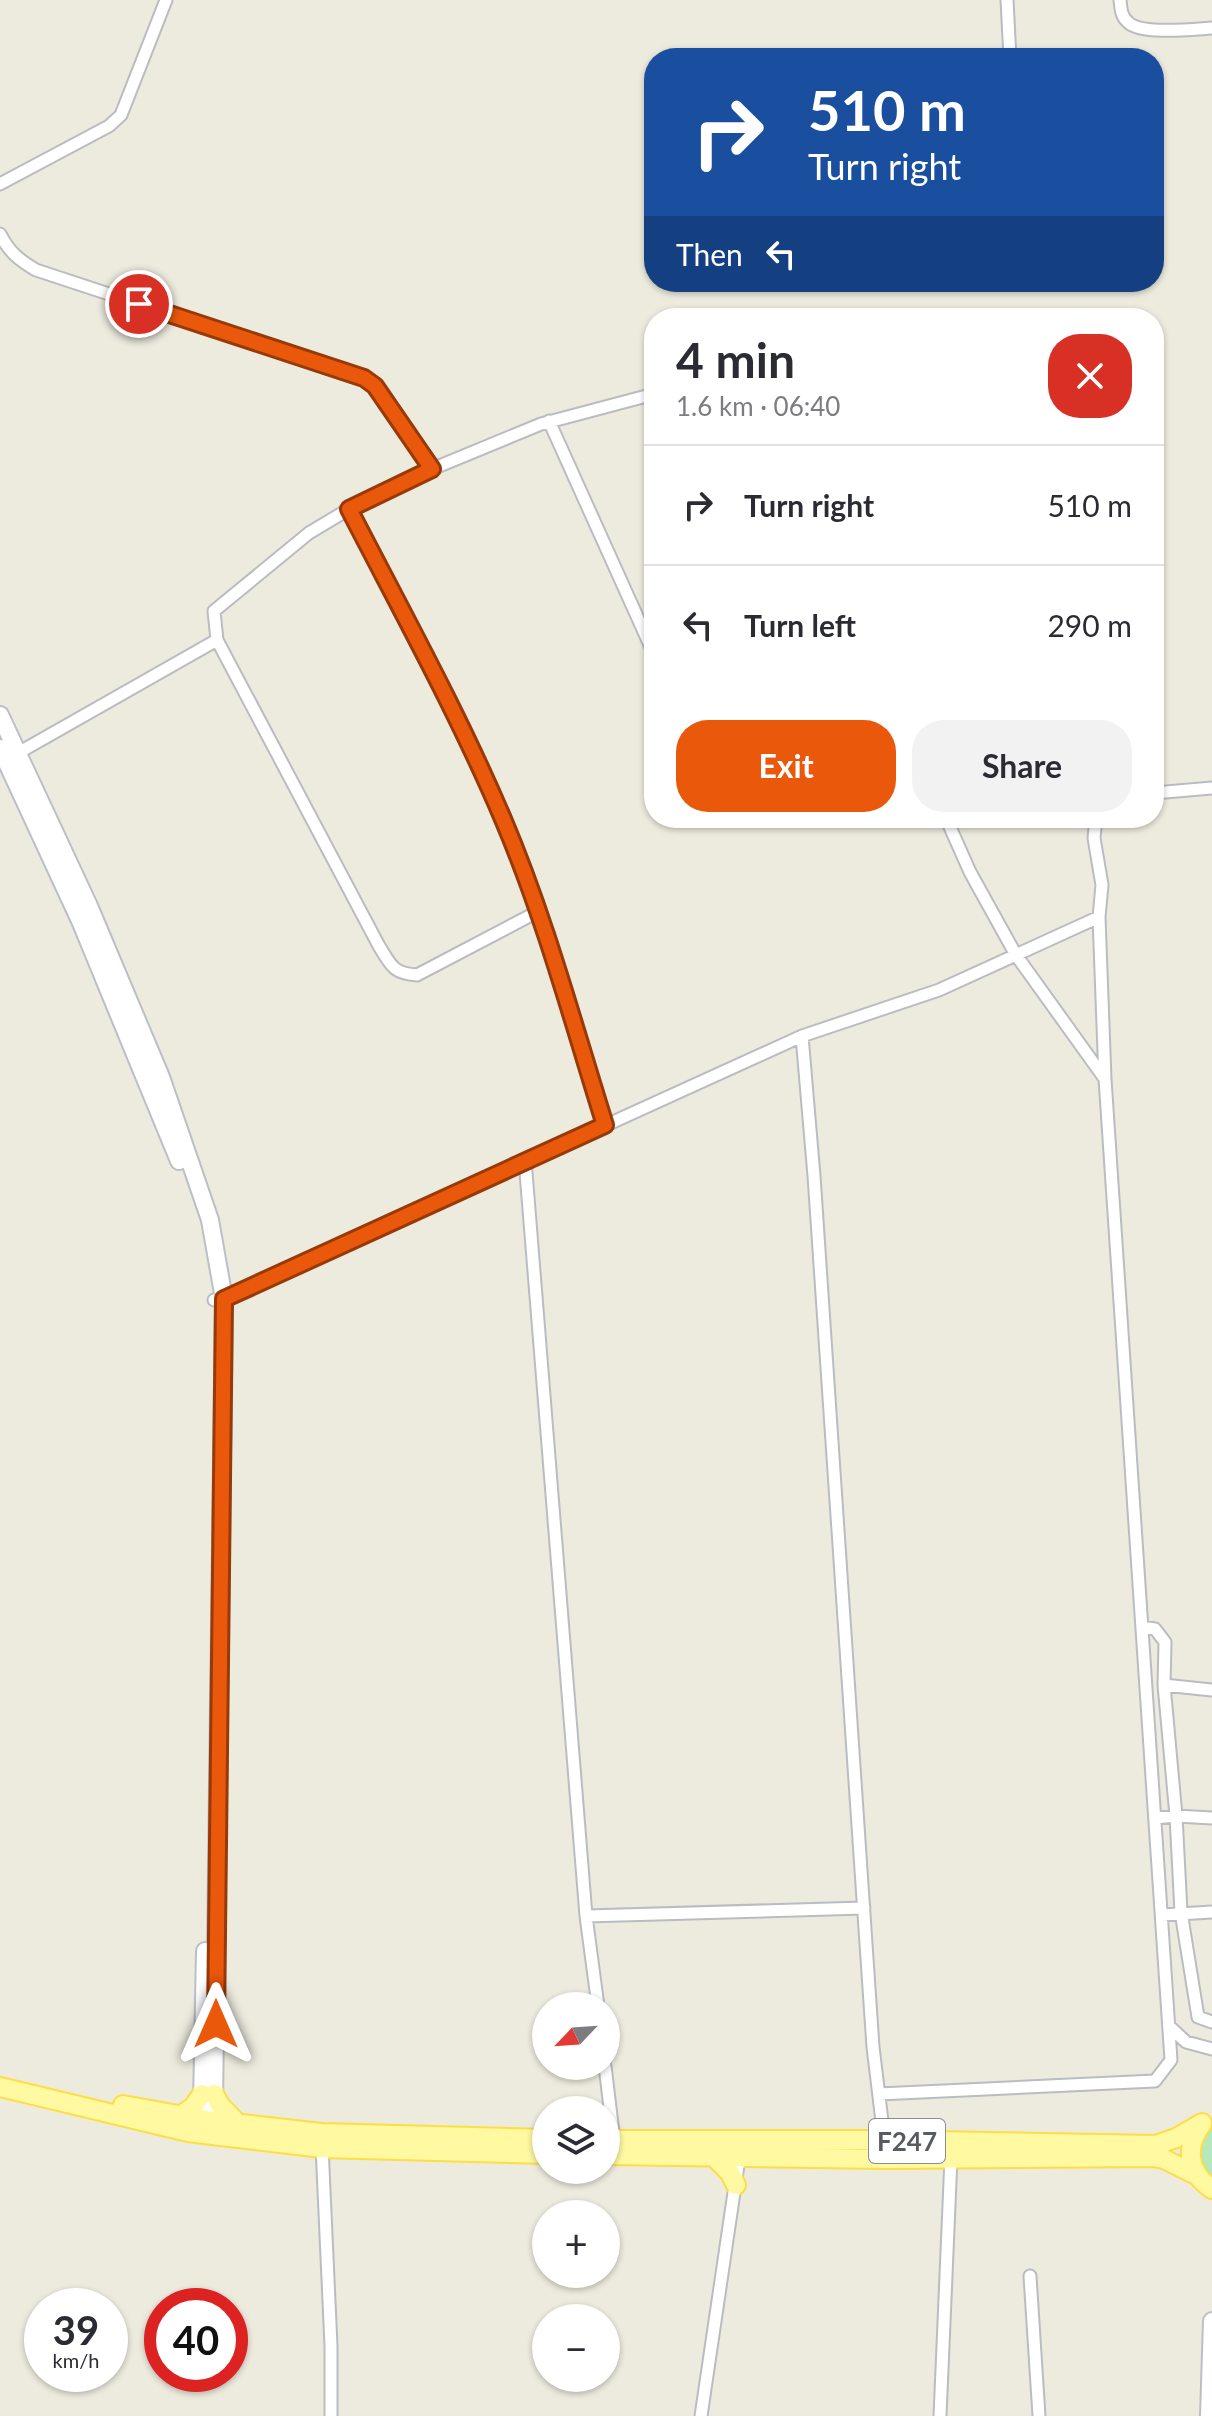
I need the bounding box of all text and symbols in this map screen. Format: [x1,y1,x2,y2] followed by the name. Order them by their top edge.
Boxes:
[808,76,966,143] text: 510 m
[676,80,780,184] icon: right
[808,144,961,188] text: Turn right
[759,232,803,276] icon: left
[676,236,743,272] text: Then
[105,270,173,338] pin
[117,282,161,326] icon: arrive
[676,331,795,388] text: 4 min
[1048,334,1132,418] button: close
[676,390,840,422] text: 1.6 km · 06:40
[676,483,720,527] icon: right
[744,487,874,523] text: Turn right
[1047,487,1132,523] text: 510 m
[676,603,720,647] icon: left
[744,607,856,643] text: Turn left
[1047,607,1132,643] text: 290 m
[676,720,896,812] button: Exit
[912,720,1132,812] button: Share
[174,1982,258,2066] position arrow
[532,1992,620,2080] north arrow
[532,1992,620,2392] map controls
[532,2096,620,2184] button: layers
[869,2119,945,2163] road number: F247
[532,2200,620,2288] button: +
[144,2288,248,2392] speed limit sign: 40
[532,2304,620,2392] button: −
[53,2306,99,2354] text: 39
[53,2348,99,2372] text: km/h

